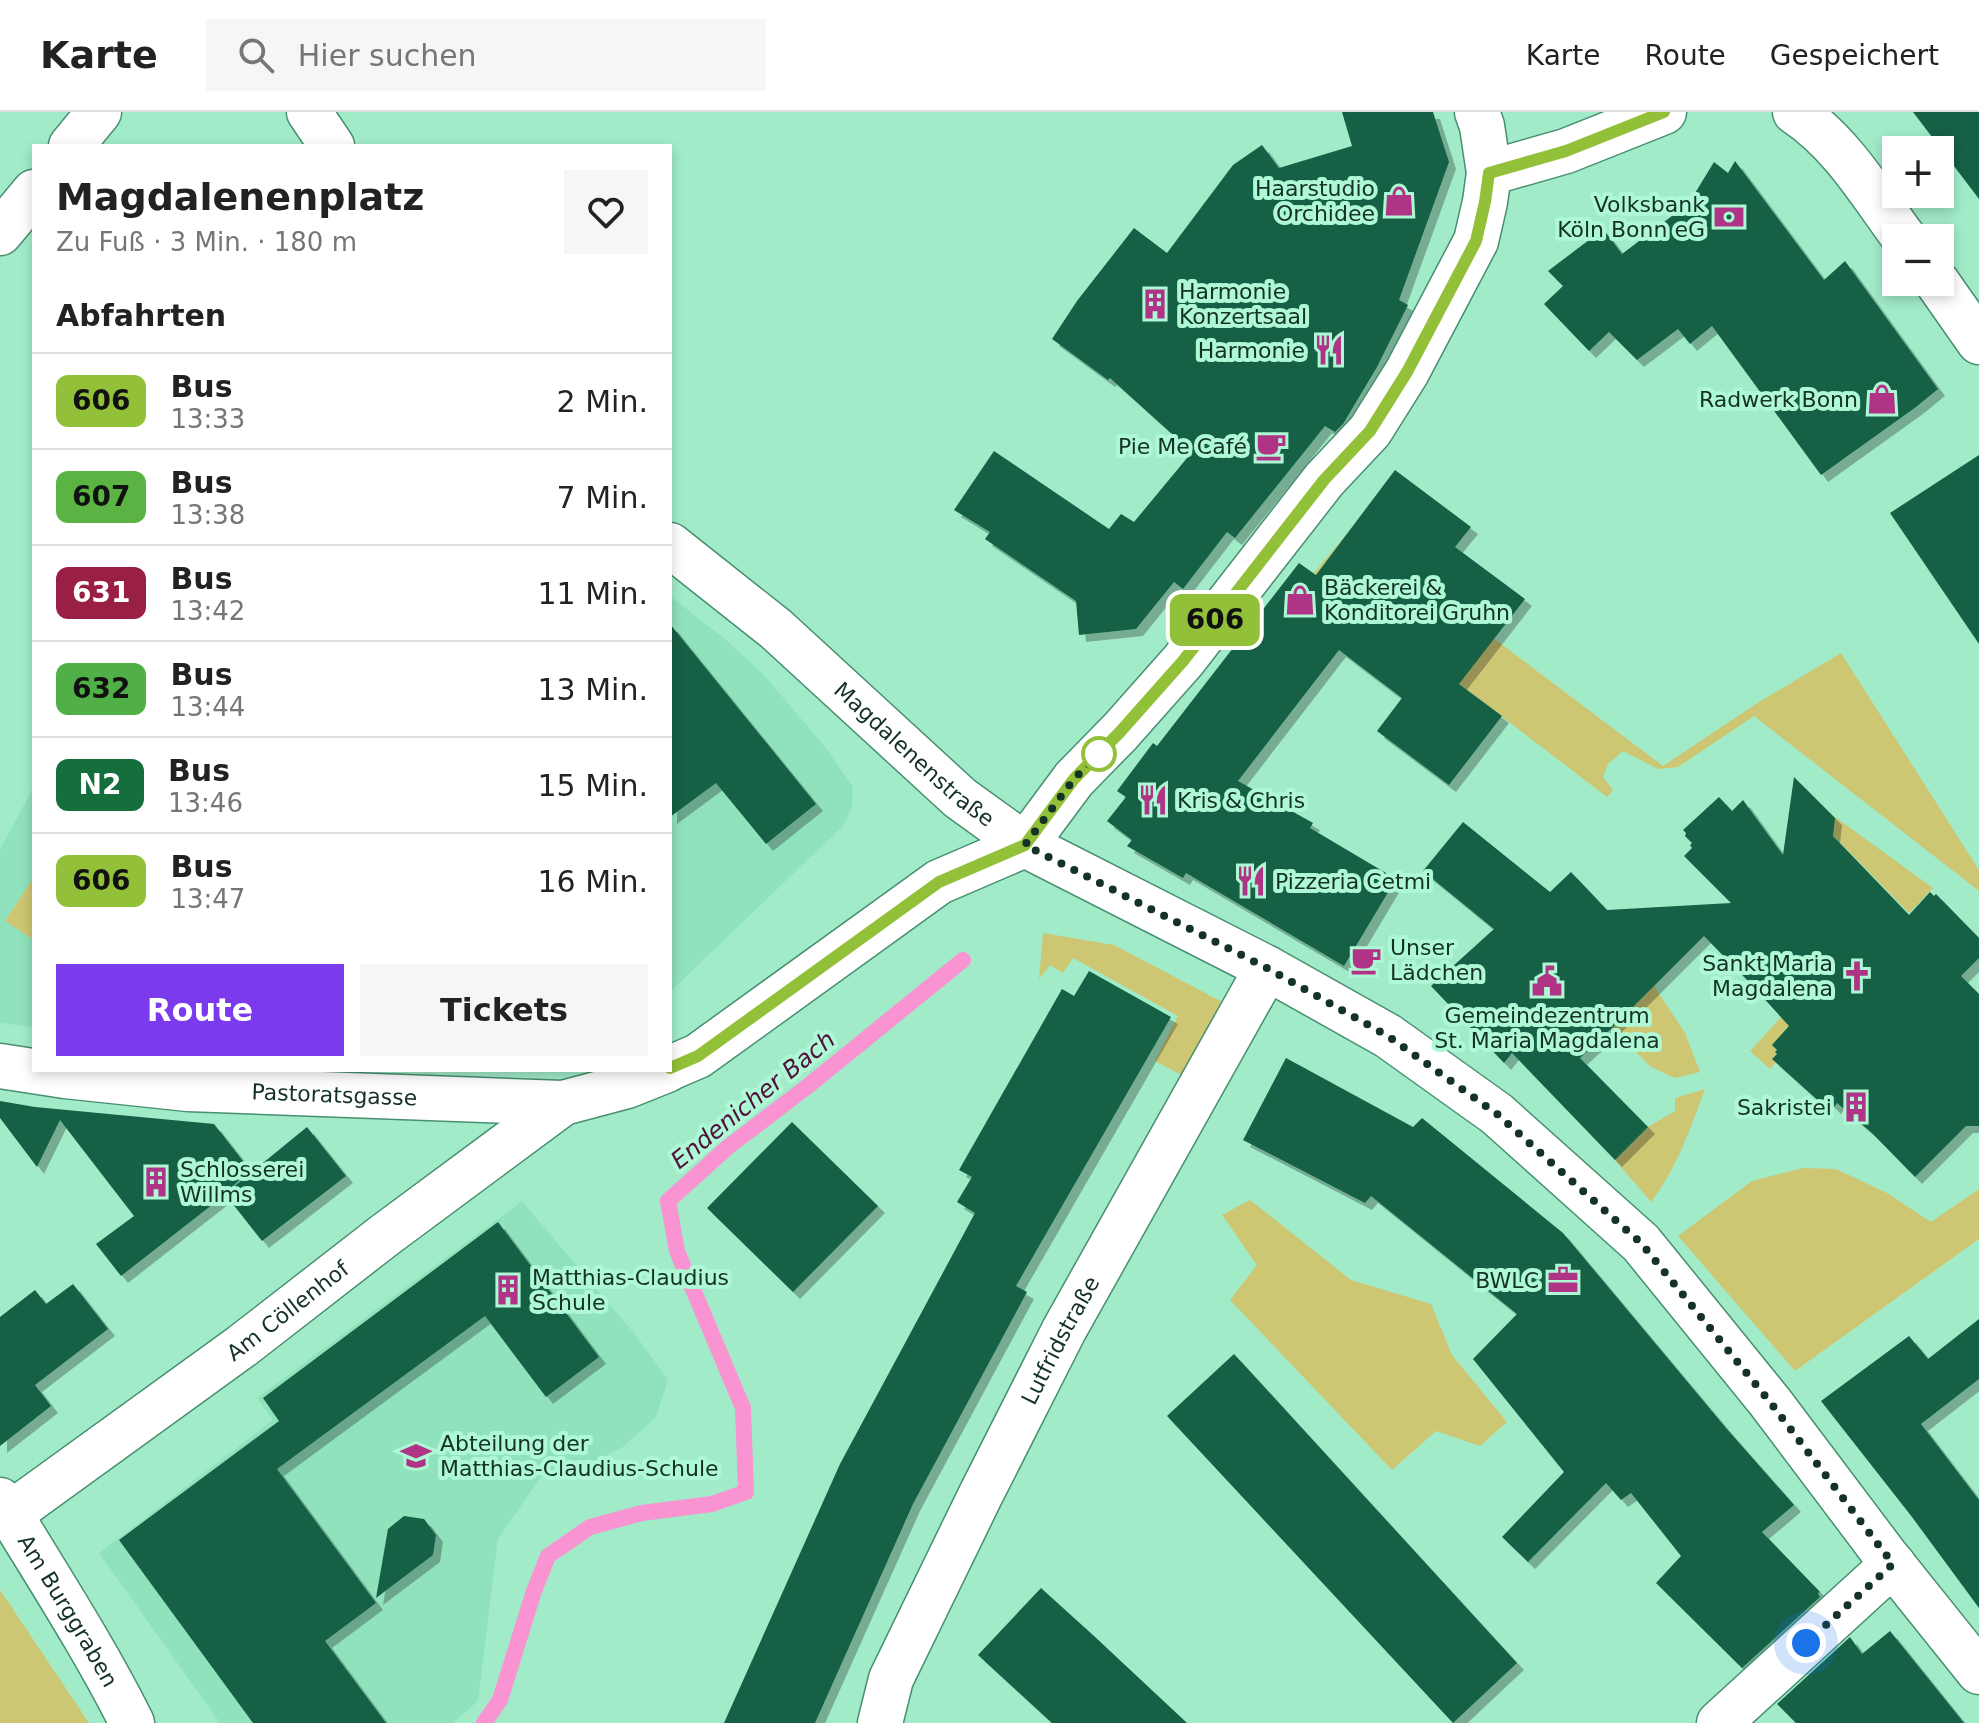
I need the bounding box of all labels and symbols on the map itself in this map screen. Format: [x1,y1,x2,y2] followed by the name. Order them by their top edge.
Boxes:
[1255,176,1375,226] place label: Haarstudio Orchidee
[1382,184,1416,218] shop icon: Haarstudio Orchidee
[1557,192,1705,242] place label: Volksbank Köln Bonn eG
[1712,200,1746,234] bank icon: Volksbank Köln Bonn eG
[1179,279,1307,329] place label: Harmonie Konzertsaal
[1138,287,1172,321] building icon: Harmonie Konzertsaal
[1312,333,1346,367] restaurant icon: Harmonie
[1198,338,1305,363] place label: Harmonie
[1865,382,1899,416] shop icon: Radwerk Bonn
[1699,387,1858,412] place label: Radwerk Bonn
[1254,429,1288,463] cafe icon: Pie Me Café
[1118,434,1247,459] place label: Pie Me Café
[1324,575,1510,625] place label: Bäckerei & Konditorei Gruhn
[1283,583,1317,617] shop icon: Bäckerei & Konditorei Gruhn
[1169,594,1261,646] line badge: 606
[830,677,999,831] street label: Magdalenenstraße
[1082,737,1116,771] unlabelled marker
[1136,783,1170,817] restaurant icon: Kris & Chris
[1177,788,1305,813] place label: Kris & Chris
[1234,864,1268,898] restaurant icon: Pizzeria Cetmi
[1275,869,1431,894] place label: Pizzeria Cetmi
[1390,935,1483,985] place label: Unser Lädchen
[1349,943,1383,977] cafe icon: Unser Lädchen
[1702,951,1833,1001] place label: Sankt Maria Magdalena
[1840,959,1874,993] church icon: Sankt Maria Magdalena
[1530,964,1564,998] public building icon: Gemeindezentrum St. Maria Magdalena
[1434,1003,1660,1053] place label: Gemeindezentrum St. Maria Magdalena
[666,1025,840,1175] water label: Endenicher Bach
[251,1079,418,1110] street label: Pastoratsgasse
[1839,1090,1873,1124] building icon: Sakristei
[1737,1095,1832,1120] place label: Sakristei
[180,1157,304,1207] place label: Schlosserei Willms
[139,1165,173,1199] building icon: Schlosserei Willms
[222,1255,354,1366] street label: Am Cöllenhof
[1546,1263,1580,1297] office icon: BWLC
[532,1265,729,1315] place label: Matthias-Claudius Schule
[1475,1268,1539,1293] place label: BWLC
[1016,1272,1104,1408] street label: Lutfridstraße
[491,1273,525,1307] building icon: Matthias-Claudius Schule
[440,1431,719,1481] place label: Abteilung der Matthias-Claudius-Schule
[399,1439,433,1473] school or university icon: Abteilung der Matthias-Claudius-Schule
[13,1530,123,1691] street label: Am Burggraben
[1786,1623,1826,1663] your location

